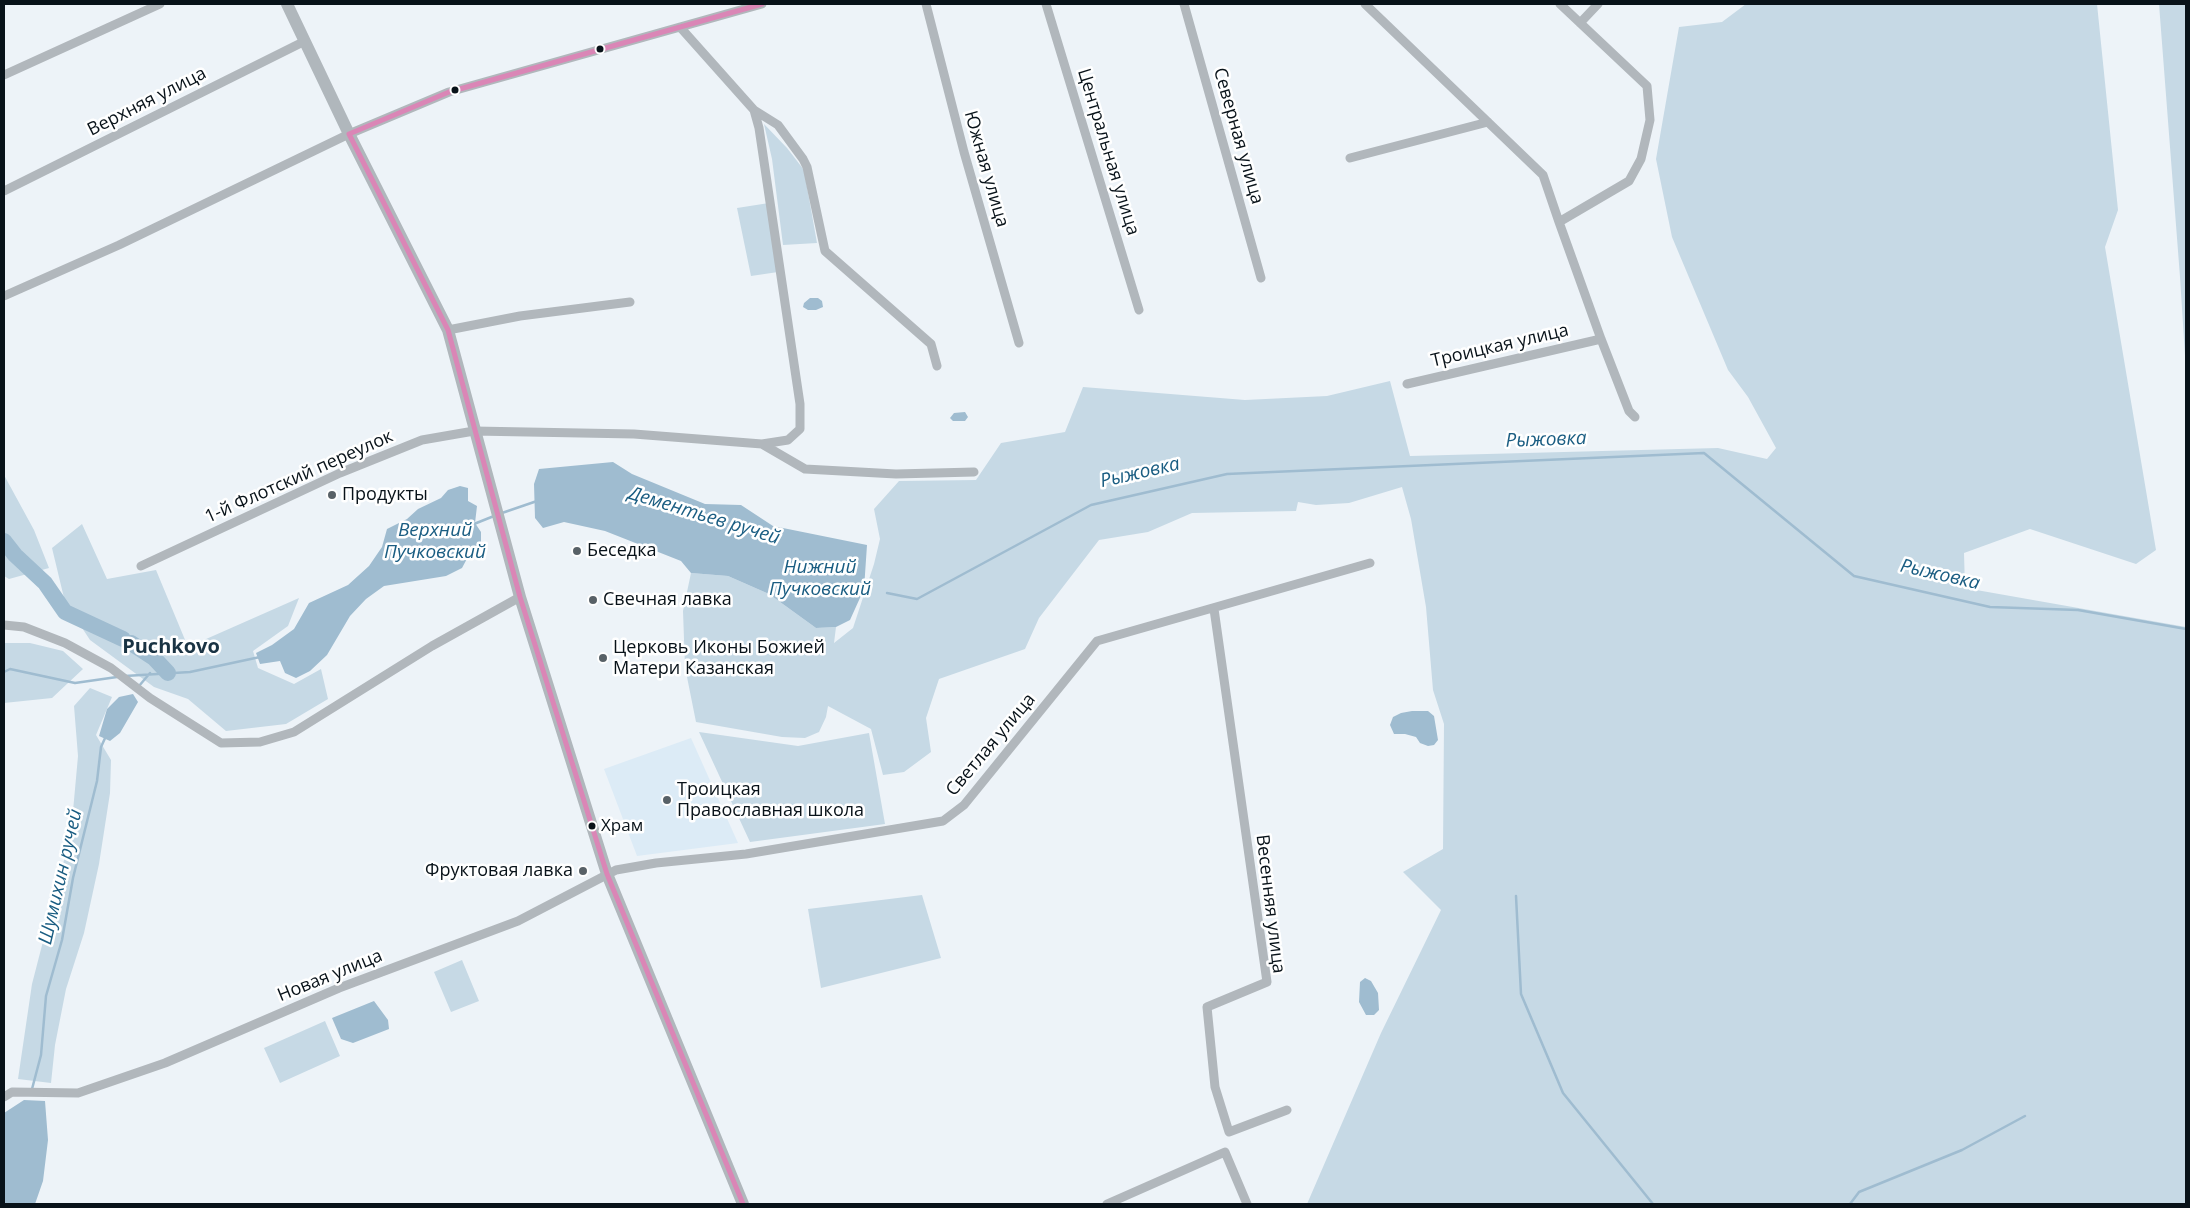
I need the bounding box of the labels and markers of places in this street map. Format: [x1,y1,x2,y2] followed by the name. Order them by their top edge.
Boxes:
[595,44,605,54] unlabelled marker
[450,85,460,95] unlabelled marker
[342,484,428,506] place label: Продукты
[326,489,338,501] marker: Продукты
[587,540,656,562] place label: Беседка
[571,545,583,557] marker: Беседка
[603,589,732,611] place label: Свечная лавка
[587,594,599,606] marker: Свечная лавка
[613,637,825,680] place label: Церковь Иконы Божией Матери Казанская
[597,652,609,664] marker: Церковь Иконы Божией Матери Казанская
[677,779,864,822] place label: Троицкая Православная школа
[661,794,673,806] marker: Троицкая Православная школа
[601,816,643,836] place label: Храм
[587,821,597,831] marker: Храм
[425,860,573,882] place label: Фруктовая лавка
[577,865,589,877] marker: Фруктовая лавка

